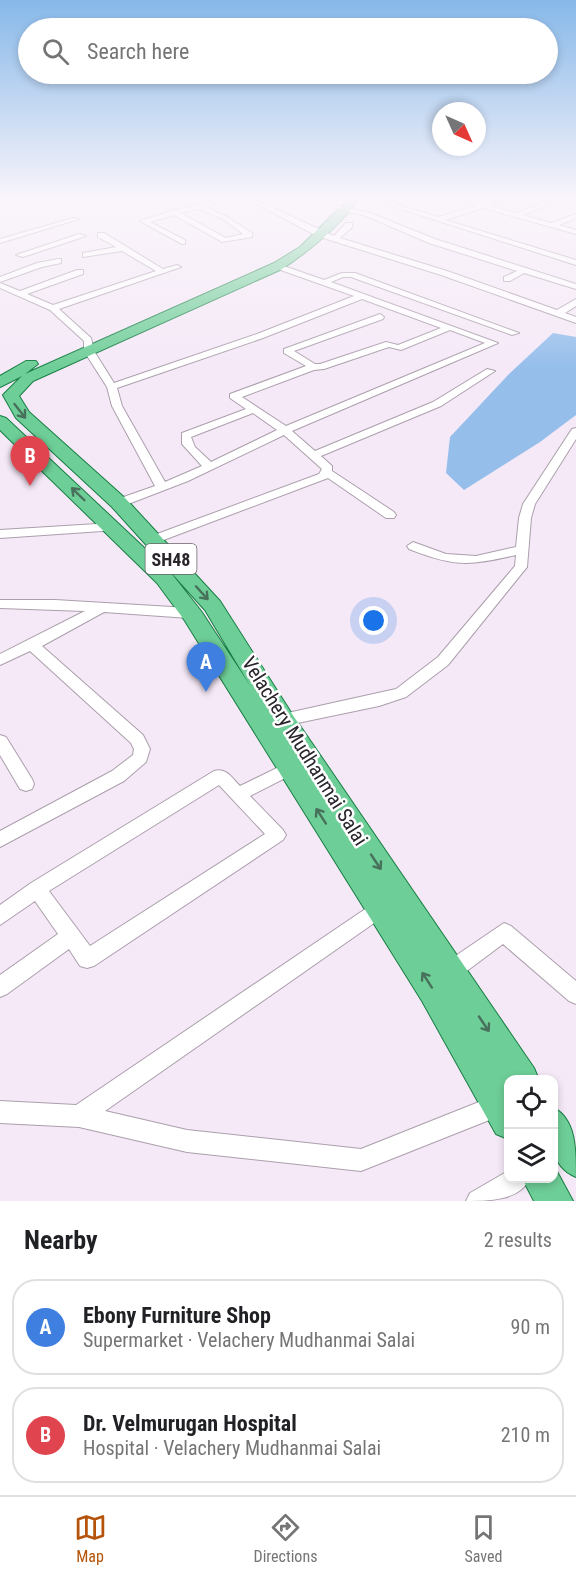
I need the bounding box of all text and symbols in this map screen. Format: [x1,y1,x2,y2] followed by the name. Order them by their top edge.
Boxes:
[18,18,558,84] search box
[39,35,72,68] icon: search
[87,39,189,64] text: Search here
[432,102,486,156] north arrow
[13,402,26,418] one-way arrow
[10,436,50,486] pin: B
[71,487,86,501] one-way arrow
[146,544,196,574] road number: SH48
[195,585,209,600] one-way arrow
[359,606,388,635] your location
[186,642,226,692] pin: A
[237,652,373,850] street label: Velachery Mudhanmai Salai
[315,808,327,825] one-way arrow
[370,854,382,870] one-way arrow
[421,972,433,989] one-way arrow
[478,1016,491,1033] one-way arrow
[504,1075,558,1183] map controls
[504,1075,558,1129] button: locate
[504,1129,558,1183] button: layers
[24,1225,98,1255] text: Nearby
[484,1228,552,1252] text: 2 results
[83,1303,271,1328] text: Ebony Furniture Shop
[40,1315,51,1339] text: A
[511,1315,550,1339] text: 90 m
[83,1328,415,1352] text: Supermarket · Velachery Mudhanmai Salai
[83,1411,297,1436] text: Dr. Velmurugan Hospital
[40,1423,51,1447] text: B
[501,1423,550,1447] text: 210 m
[83,1436,381,1460] text: Hospital · Velachery Mudhanmai Salai
[74,1511,107,1566] tab: Map
[254,1511,317,1566] tab: Directions
[464,1511,502,1566] tab: Saved

